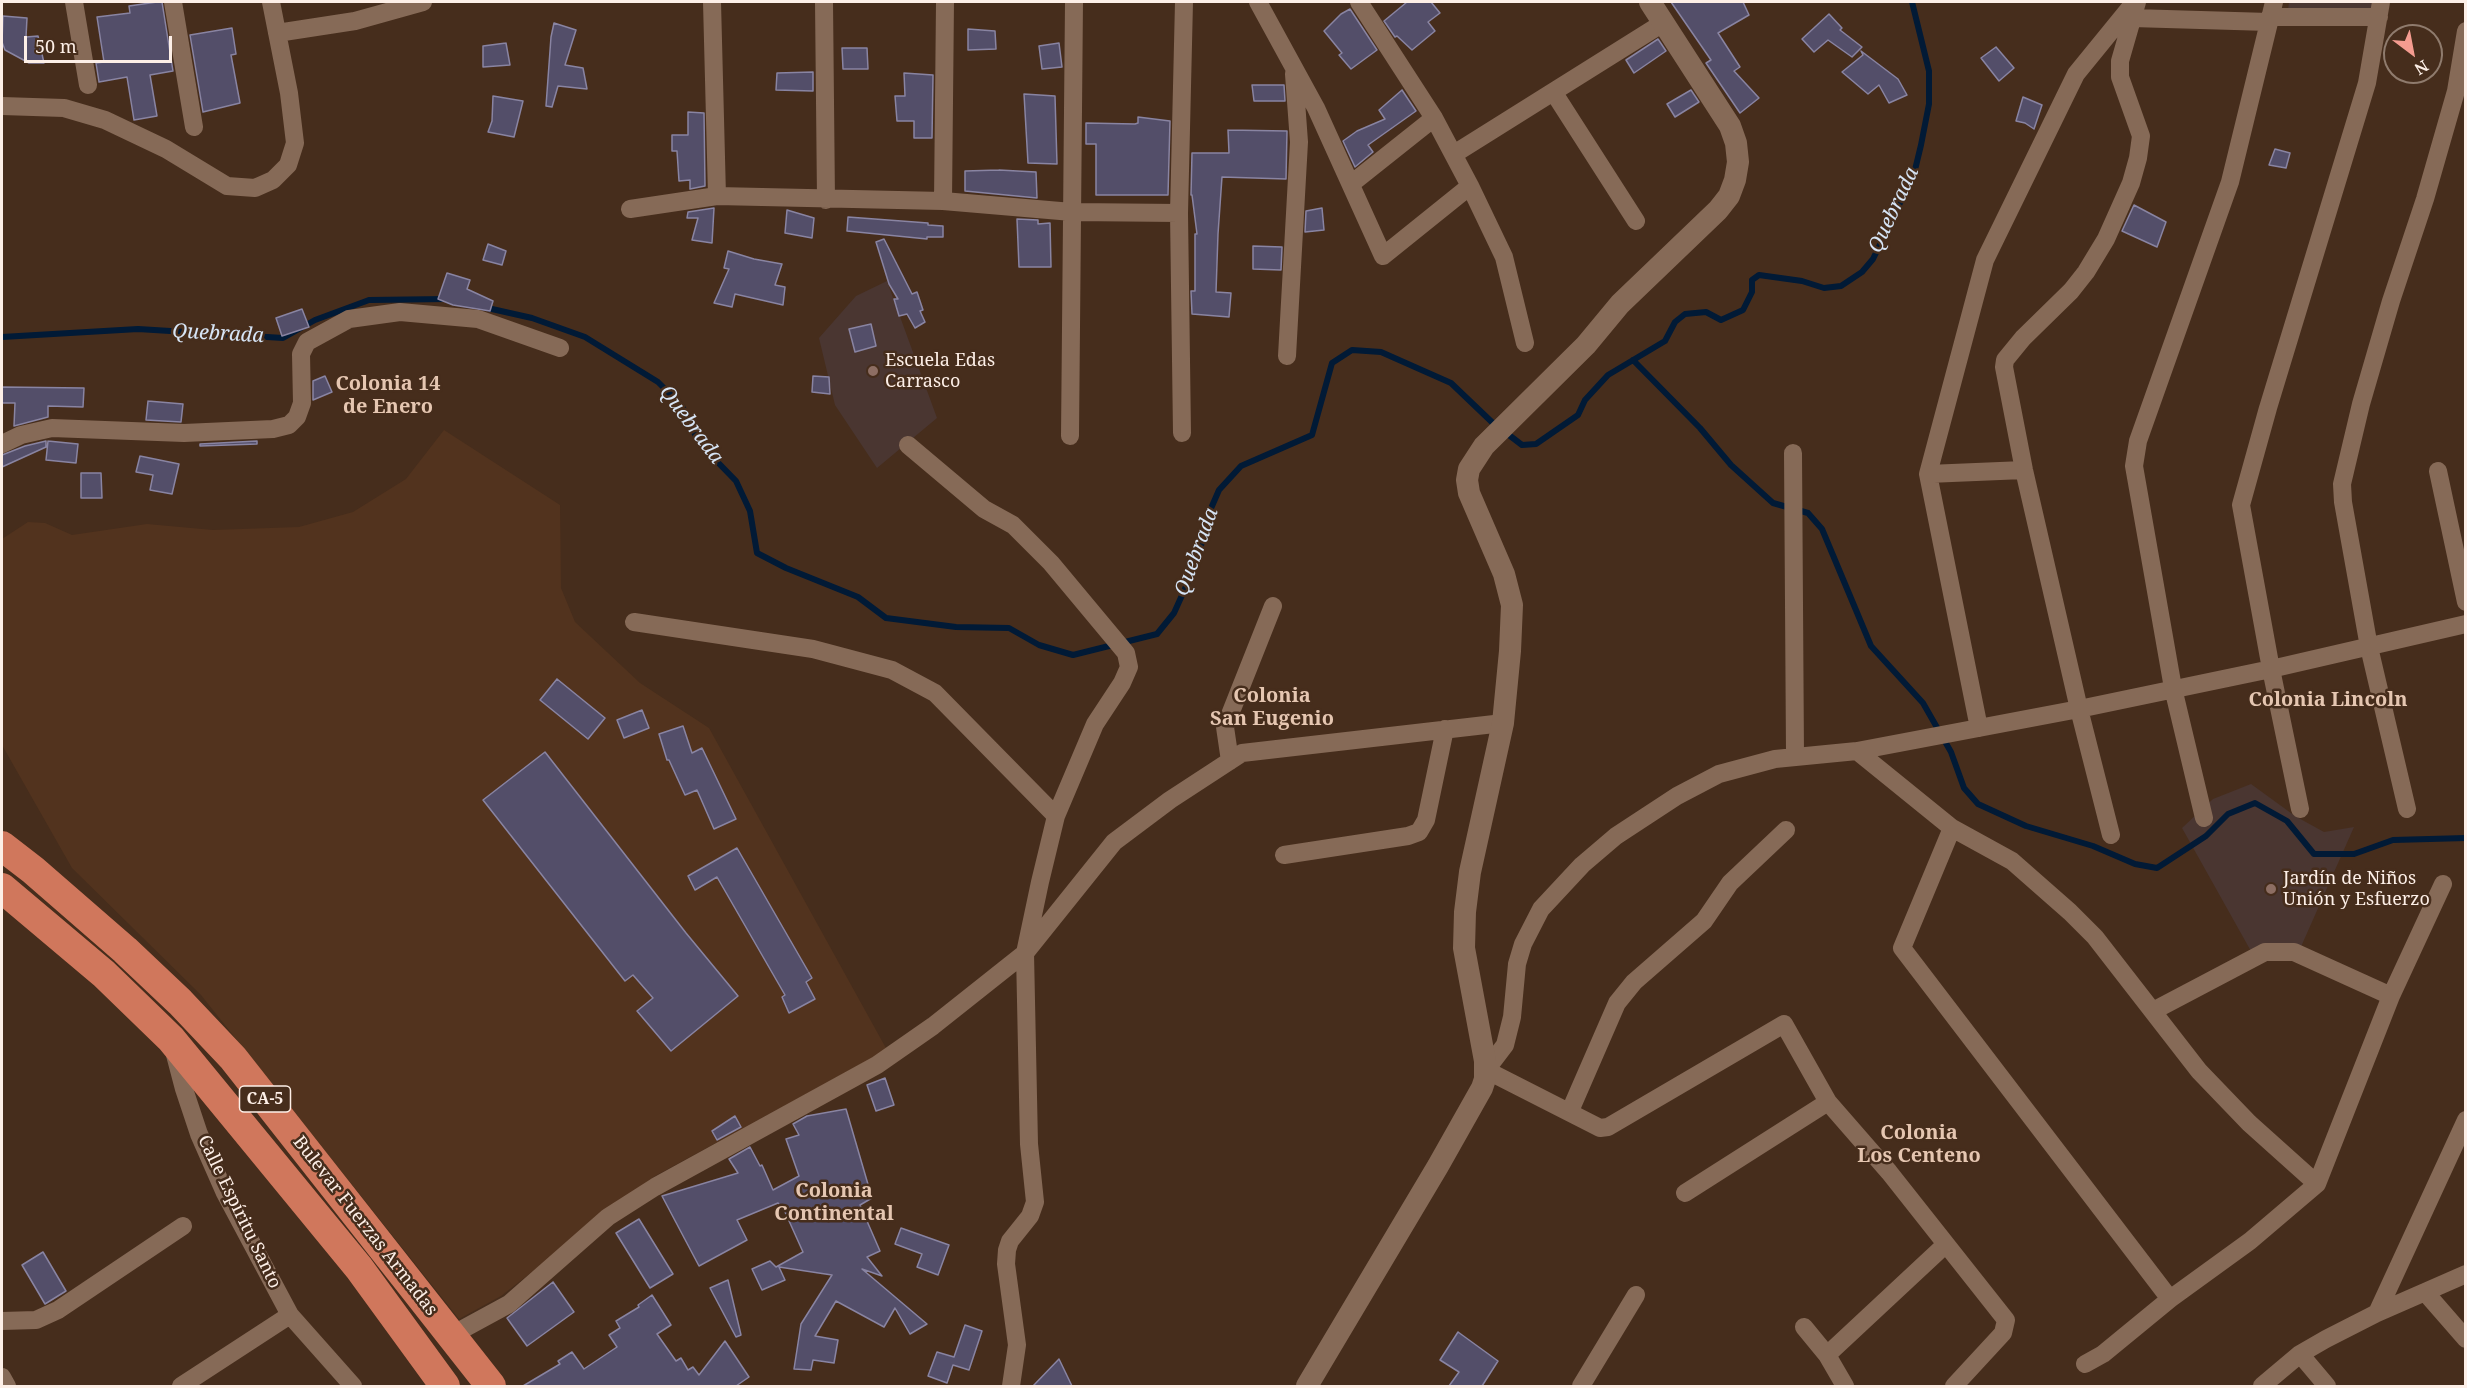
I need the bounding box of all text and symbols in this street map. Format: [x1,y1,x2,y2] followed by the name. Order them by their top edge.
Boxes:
[27,24,176,62] scale bar
[2383,24,2443,84] north arrow
[35,34,77,58] text: 50 m
[2410,55,2433,80] text: N
[1864,163,1924,257] water label: Quebrada
[172,320,264,348] water label: Quebrada
[885,350,995,392] place label: Escuela Edas Carrasco
[866,364,880,378] marker: Escuela Edas Carrasco
[335,372,441,419] district label: Colonia 14 de Enero
[654,381,728,469] water label: Quebrada
[1170,505,1224,599] water label: Quebrada
[1210,684,1334,731] district label: Colonia San Eugenio
[2248,688,2408,712] district label: Colonia Lincoln
[2283,868,2430,910] place label: Jardín de Niños Unión y Esfuerzo
[2264,882,2278,896] marker: Jardín de Niños Unión y Esfuerzo
[240,1086,290,1112] road number: CA-5
[1857,1121,1981,1168] district label: Colonia Los Centeno
[193,1132,285,1292] street label: Calle Espíritu Santo
[288,1132,442,1320] street label: Bulevar Fuerzas Armadas
[774,1179,894,1226] district label: Colonia Continental

